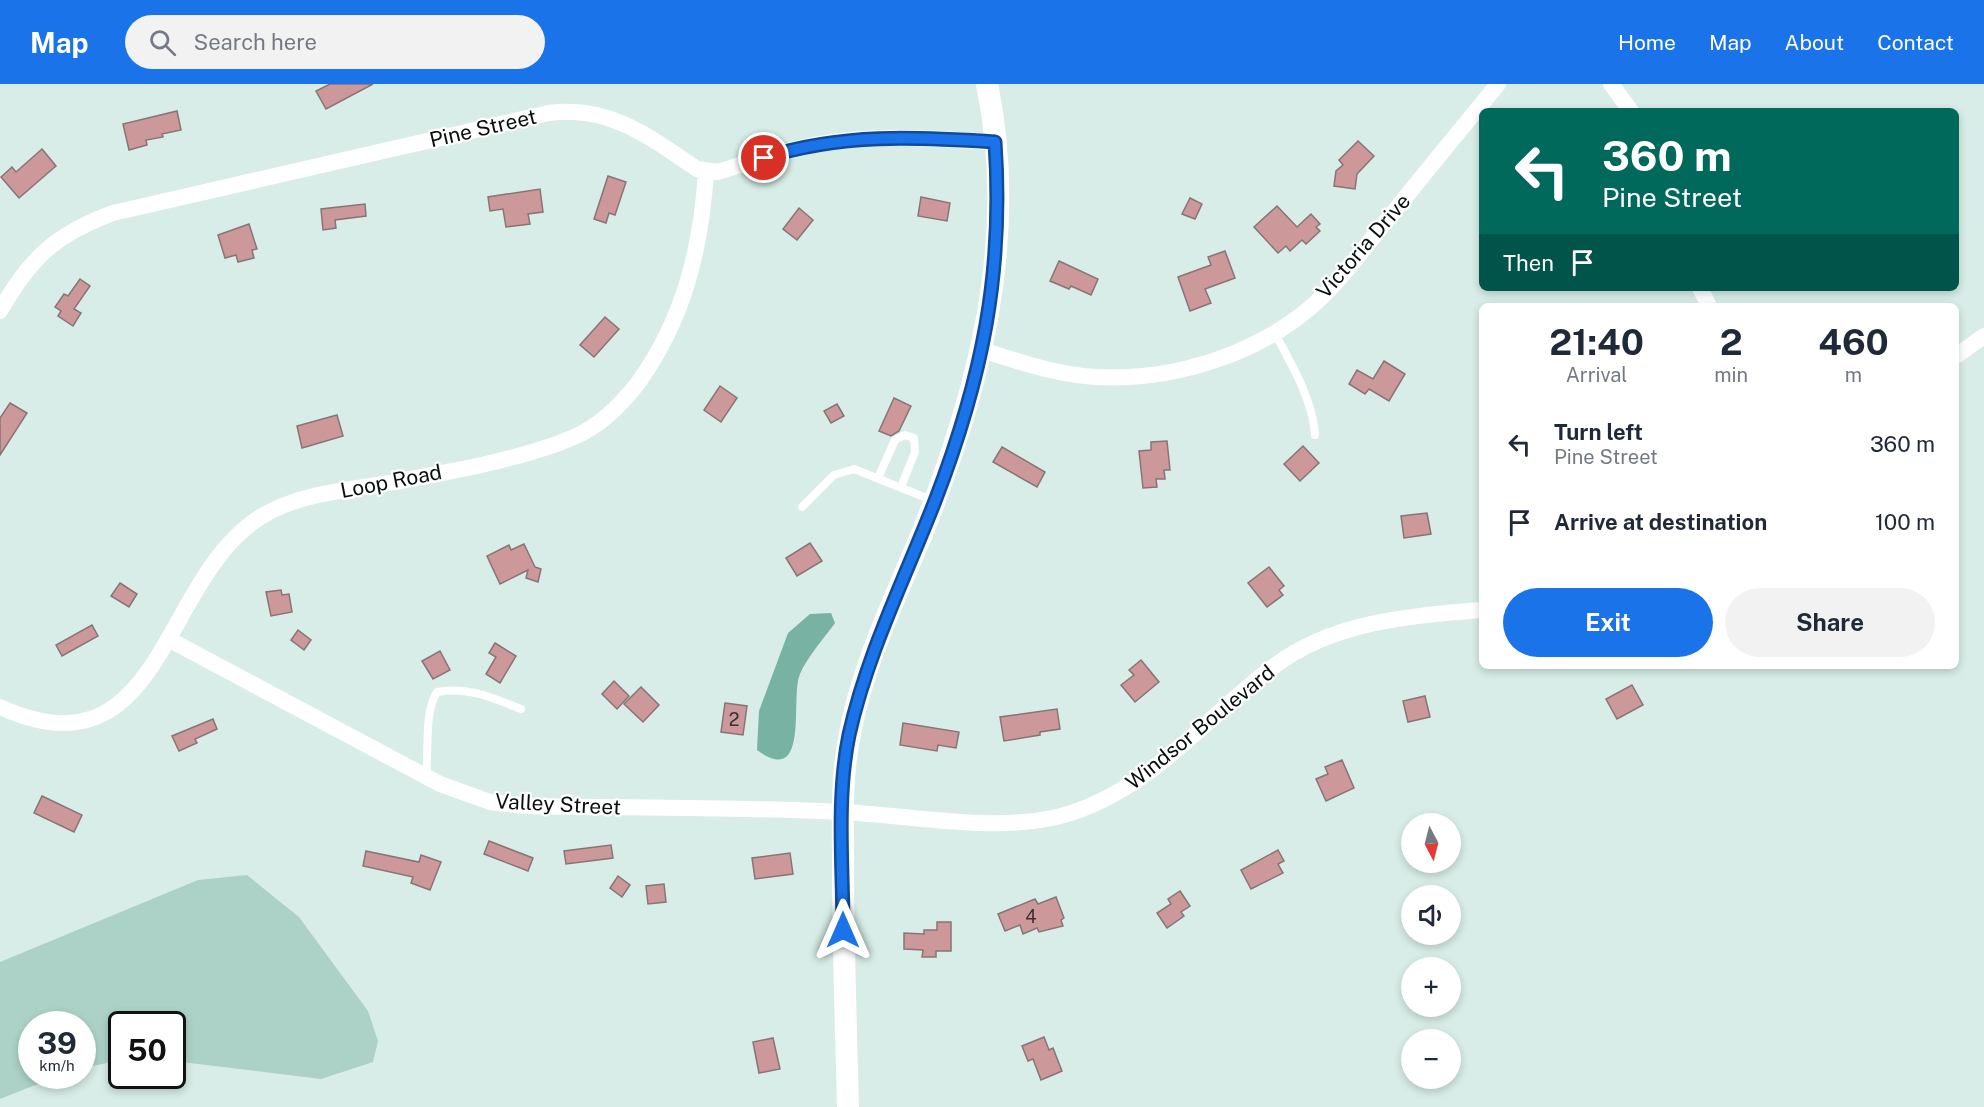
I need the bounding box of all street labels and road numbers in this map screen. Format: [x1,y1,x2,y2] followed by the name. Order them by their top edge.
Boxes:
[427,104,539,152] street label: Pine Street
[1311,189,1415,303] street label: Victoria Drive
[338,459,444,503] street label: Loop Road
[1121,659,1279,795] street label: Windsor Boulevard
[494,788,622,820] street label: Valley Street

